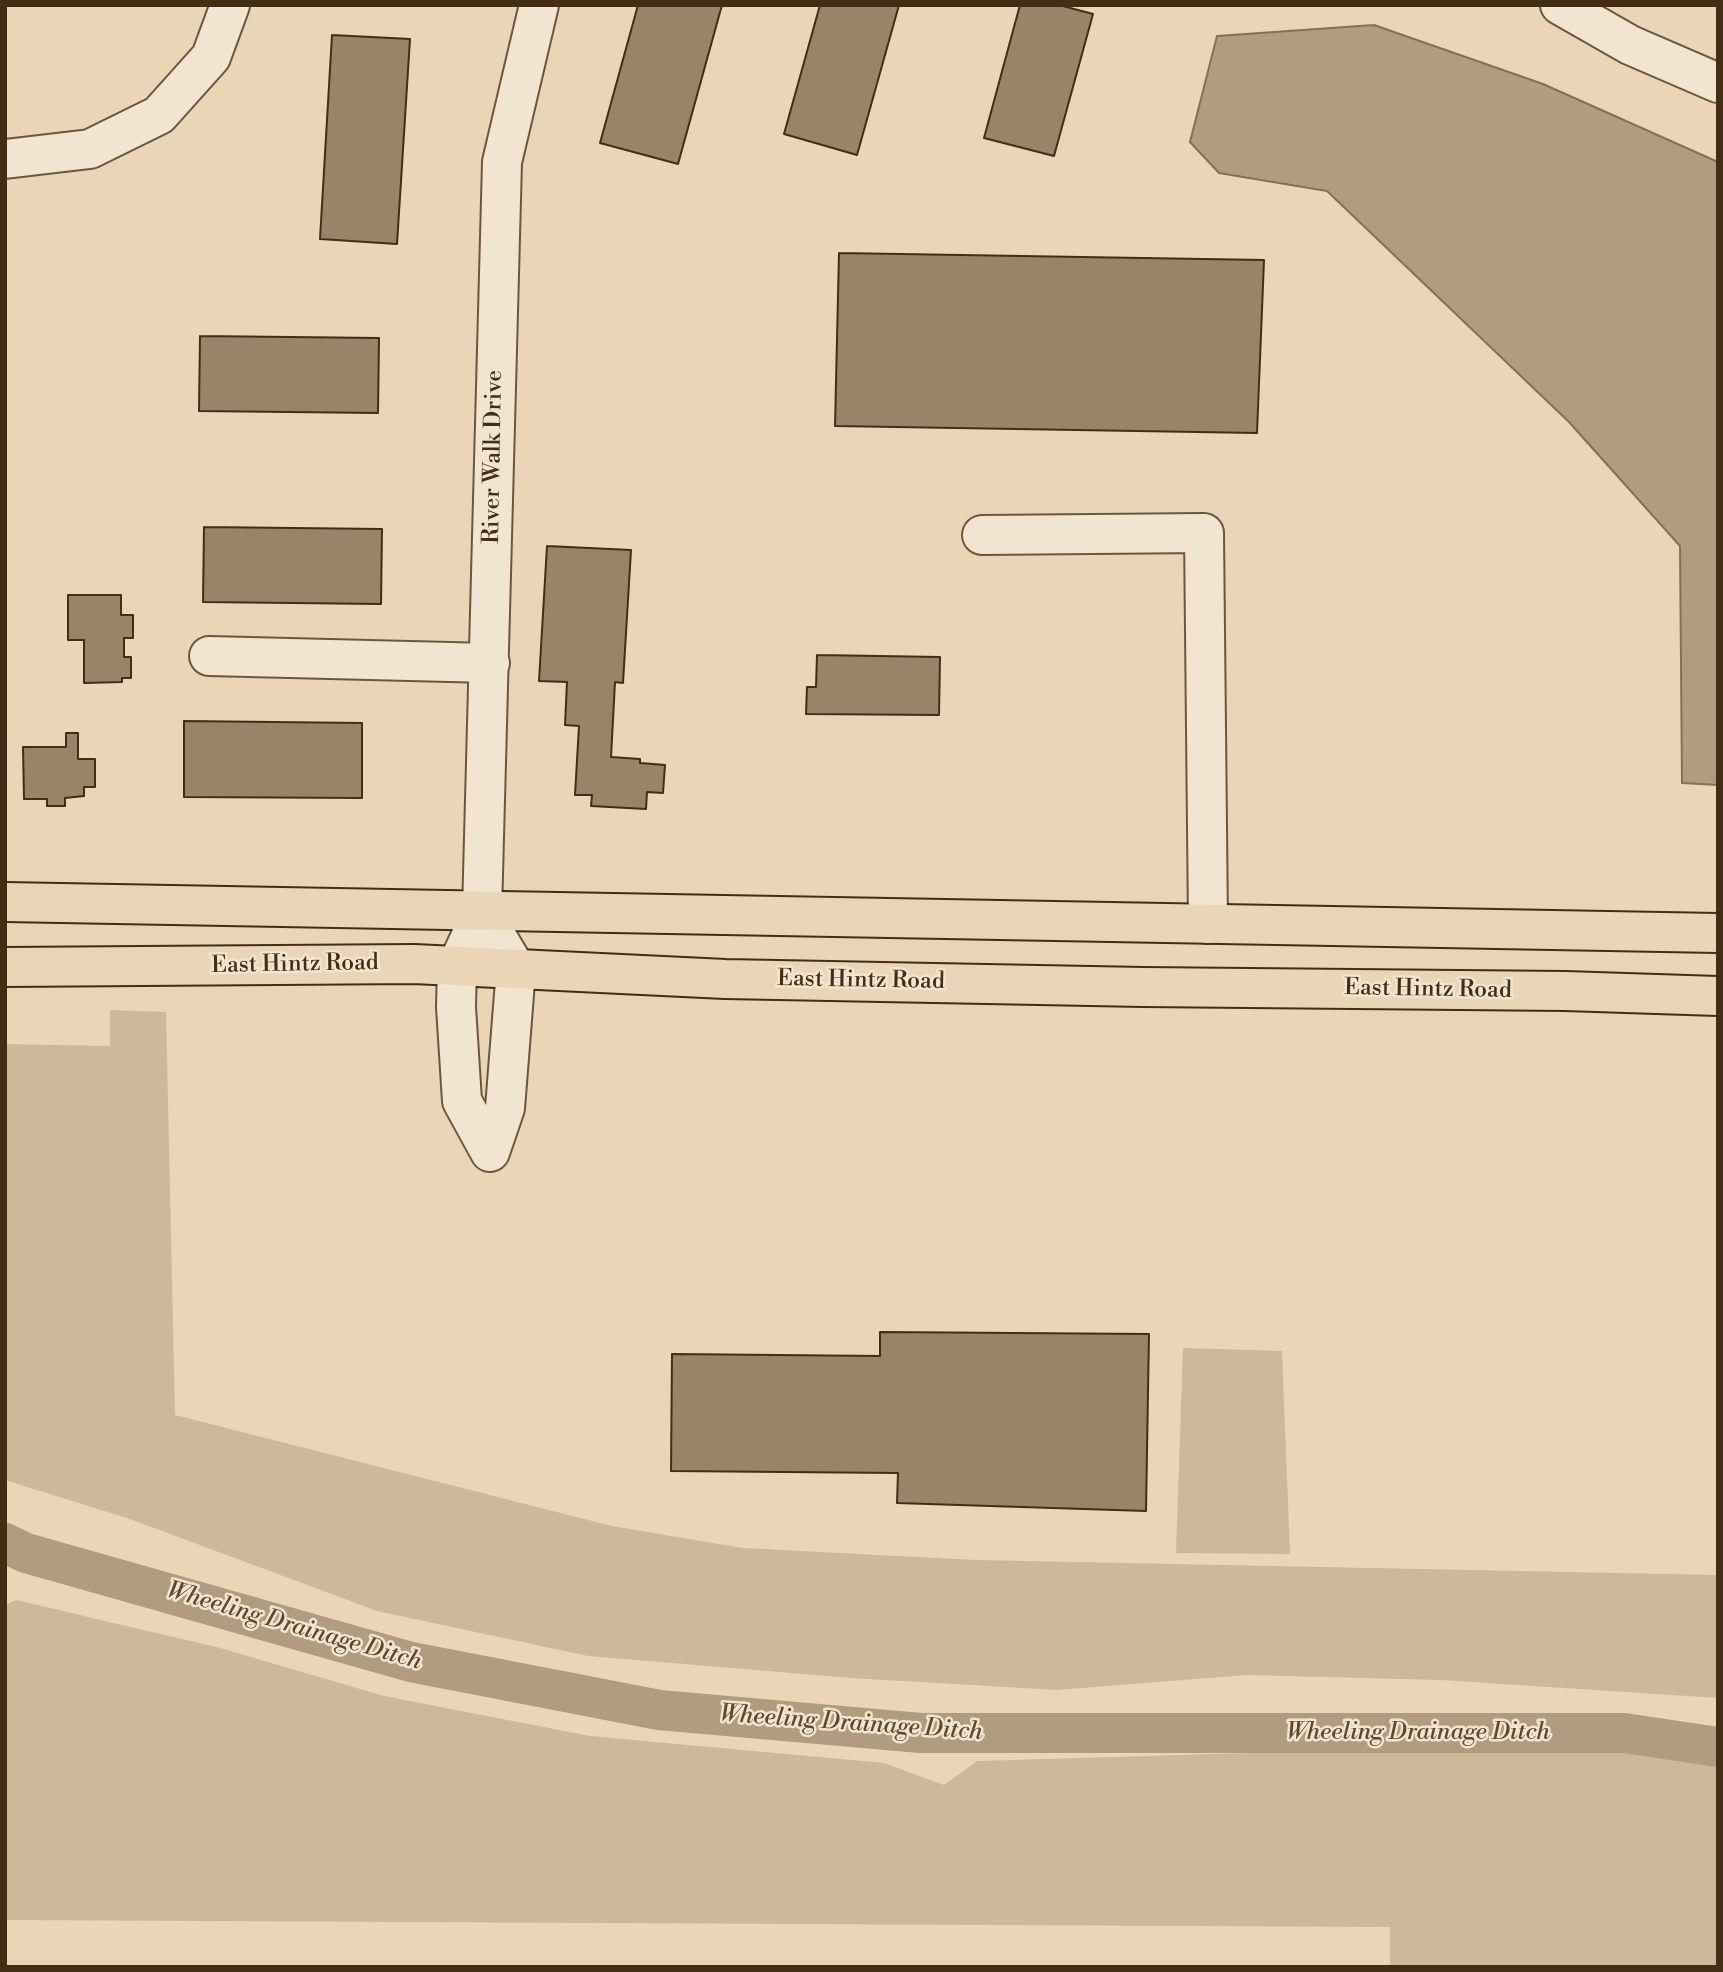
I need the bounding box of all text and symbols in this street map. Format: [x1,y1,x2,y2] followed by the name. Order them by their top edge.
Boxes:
[479,370,509,544] street label: River Walk Drive
[211,950,379,980] street label: East Hintz Road
[777,966,945,996] street label: East Hintz Road
[1344,975,1512,1005] street label: East Hintz Road
[163,1577,425,1677] water label: Wheeling Drainage Ditch
[719,1700,983,1748] water label: Wheeling Drainage Ditch
[1286,1719,1550,1747] water label: Wheeling Drainage Ditch

